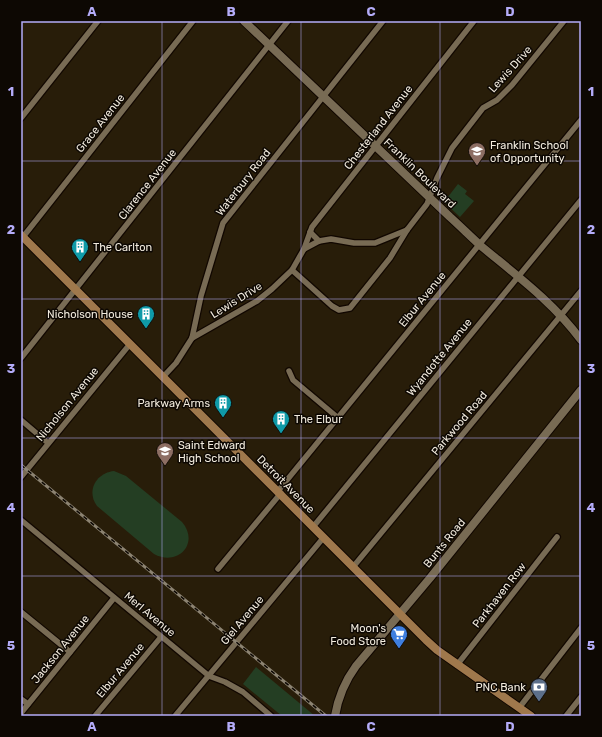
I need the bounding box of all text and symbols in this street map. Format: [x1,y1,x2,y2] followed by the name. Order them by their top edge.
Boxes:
[87,4,97,19] text: A
[226,4,236,19] text: B
[366,4,376,19] text: C
[505,4,515,19] text: D
[486,43,535,95] street label: Lewis Drive
[341,83,415,172] street label: Chesterland Avenue
[8,84,14,99] text: 1
[588,84,594,99] text: 1
[73,91,127,155] street label: Grace Avenue
[381,136,458,211] street label: Franklin Boulevard
[490,139,568,165] place label: Franklin School of Opportunity
[467,141,487,166] school or university icon: Franklin School of Opportunity
[116,146,179,222] street label: Clarence Avenue
[213,146,273,218] street label: Waterbury Road
[7,222,15,237] text: 2
[587,222,595,237] text: 2
[70,237,90,262] building icon: The Carlton
[93,241,152,254] place label: The Carlton
[396,269,449,330] street label: Elbur Avenue
[208,279,264,321] street label: Lewis Drive
[136,304,156,329] building icon: Nicholson House
[47,308,133,321] place label: Nicholson House
[404,316,475,399] street label: Wyandotte Avenue
[7,361,16,376] text: 3
[587,361,596,376] text: 3
[34,365,101,444] street label: Nicholson Avenue
[429,389,490,458] street label: Parkwood Road
[213,393,233,418] building icon: Parkway Arms
[137,397,210,410] place label: Parkway Arms
[271,409,291,434] building icon: The Elbur
[294,413,343,426] place label: The Elbur
[178,439,246,465] place label: Saint Edward High School
[155,441,175,466] school or university icon: Saint Edward High School
[254,453,317,516] street label: Detroit Avenue
[7,500,16,515] text: 4
[587,500,596,515] text: 4
[421,516,468,570] street label: Bunts Road
[470,560,529,630] street label: Parkhaven Row
[121,589,178,640] street label: Merl Avenue
[218,593,267,647] street label: Giel Avenue
[29,613,92,686] street label: Jackson Avenue
[330,622,386,648] place label: Moon's Food Store
[389,624,409,649] supermarket icon: Moon's Food Store
[7,638,15,653] text: 5
[587,638,595,653] text: 5
[94,640,147,700] street label: Elbur Avenue
[529,677,549,702] bank icon: PNC Bank
[476,681,526,694] place label: PNC Bank
[87,719,97,734] text: A
[226,719,236,734] text: B
[366,719,376,734] text: C
[505,719,515,734] text: D

